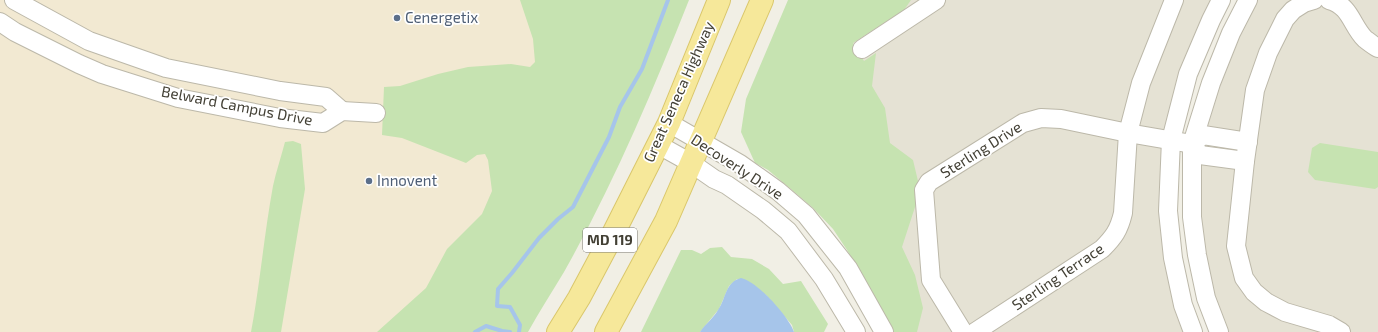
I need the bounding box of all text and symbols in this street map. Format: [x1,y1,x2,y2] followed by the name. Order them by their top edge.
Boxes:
[405,8,478,26] place label: Cenergetix
[392,13,402,23] marker: Cenergetix
[639,18,717,165] street label: Great Seneca Highway
[160,82,314,129] street label: Belward Campus Drive
[937,117,1024,181] street label: Sterling Drive
[688,130,787,203] street label: Decoverly Drive
[377,171,437,189] place label: Innovent
[364,176,374,186] marker: Innovent
[583,228,637,252] road number: MD 119
[1008,239,1107,314] street label: Sterling Terrace

